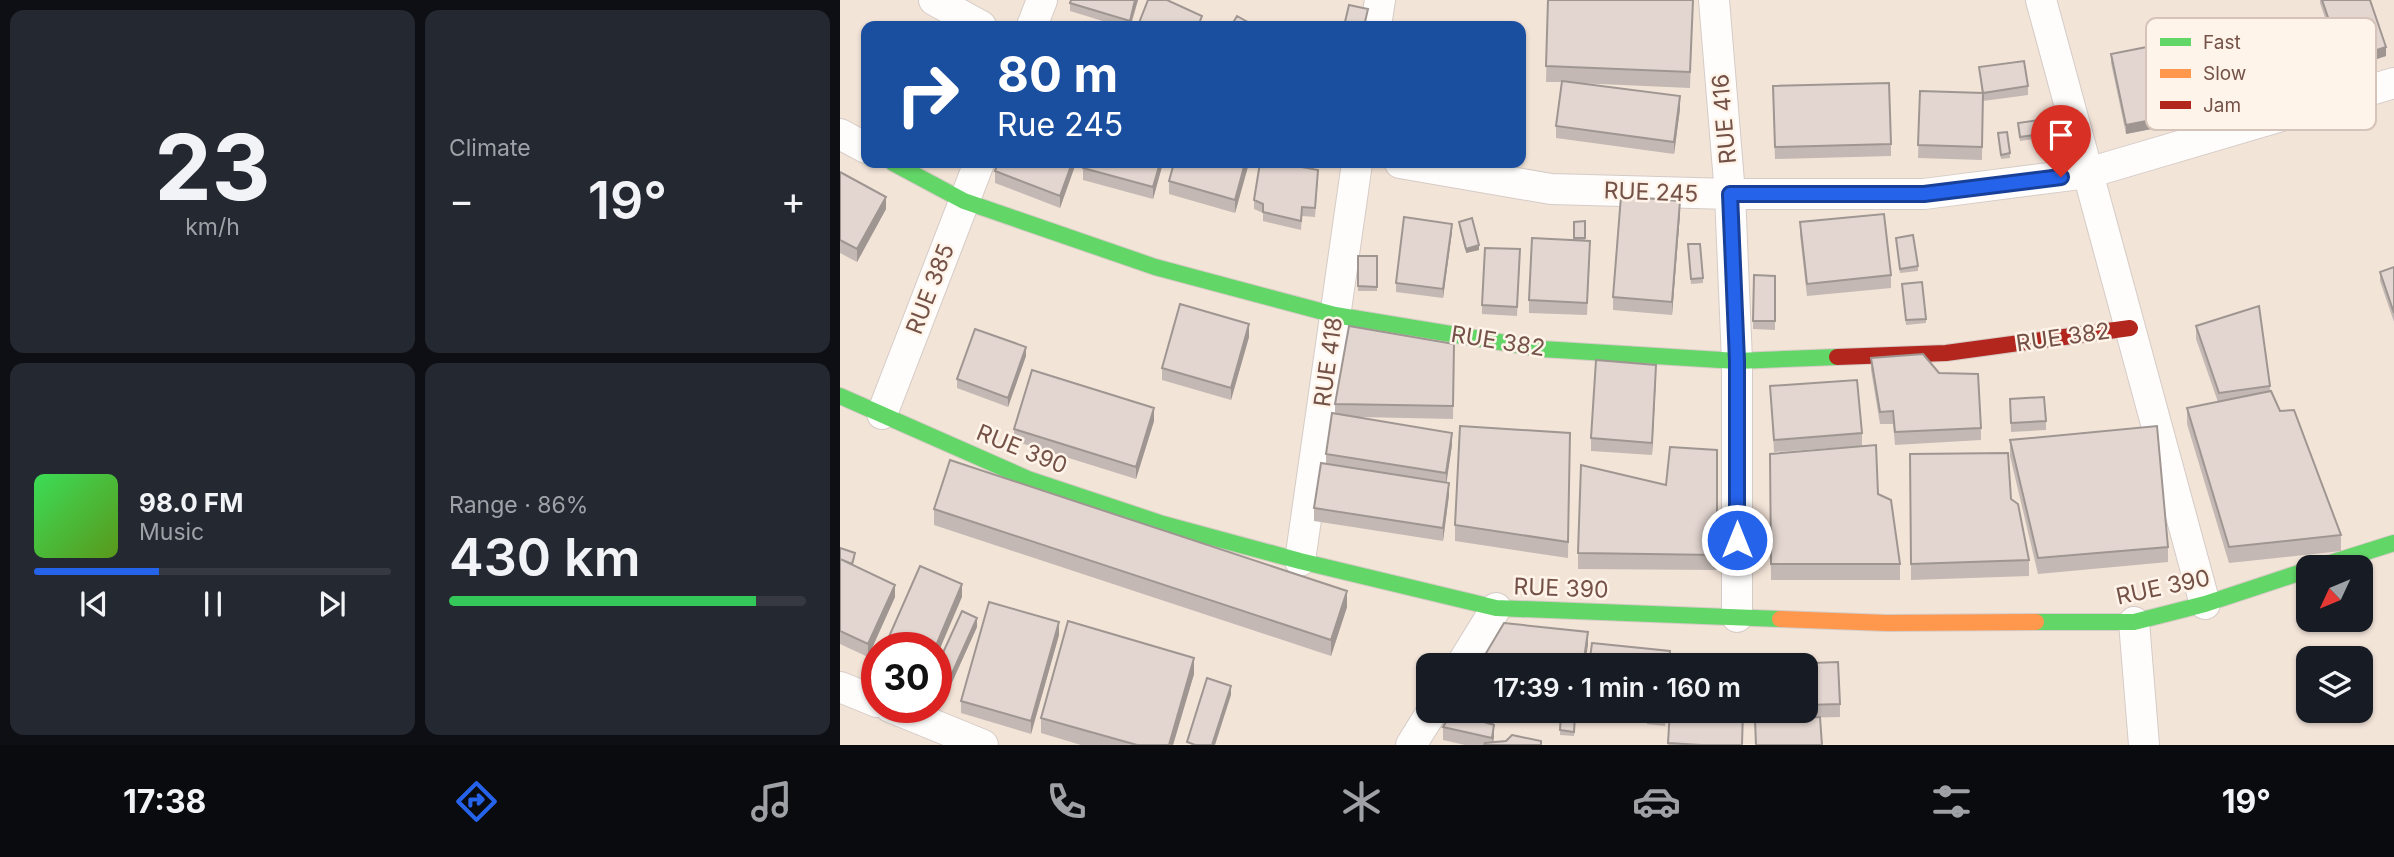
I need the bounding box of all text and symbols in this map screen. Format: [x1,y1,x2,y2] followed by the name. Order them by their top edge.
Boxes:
[2146,18,2376,130] legend
[2203,31,2241,54] text: Fast
[997,45,1118,104] text: 80 m
[882,49,973,140] icon: right
[2203,62,2246,85] text: Slow
[1706,73,1742,165] street label: RUE 416
[2203,94,2241,117] text: Jam
[997,105,1123,144] text: Rue 245
[2031,105,2091,177] pin
[154,112,271,222] text: 23
[2042,116,2080,154] icon: arrive
[449,134,531,162] text: Climate
[588,169,667,232] text: 19°
[1603,176,1699,208] street label: RUE 245
[449,177,474,223] text: −
[781,177,806,223] text: +
[185,213,240,241] text: km/h
[900,240,960,338] street label: RUE 385
[1308,315,1348,409] street label: RUE 418
[2014,317,2112,357] street label: RUE 382
[1449,320,1547,362] street label: RUE 382
[973,418,1071,480] street label: RUE 390
[139,487,243,518] text: 98.0 FM
[449,491,588,519] text: Range · 86%
[1700,503,1774,577] position arrow
[139,518,204,546] text: Music
[449,526,641,589] text: 430 km
[2296,555,2373,632] north arrow
[2296,555,2373,723] map controls
[2114,563,2212,611] street label: RUE 390
[1513,572,1609,604] street label: RUE 390
[75,585,113,623] icon: previous
[194,585,232,623] icon: pause
[313,585,351,623] icon: next
[861,632,952,723] speed limit sign: 30
[2296,646,2373,723] button: layers
[1493,672,1741,703] text: 17:39 · 1 min · 160 m
[452,777,501,826] icon: directions
[747,777,796,826] icon: music
[1042,777,1091,826] icon: phone
[1337,777,1386,826] icon: climate
[1632,777,1681,826] icon: car
[1927,777,1976,826] icon: filters
[123,782,206,821] text: 17:38
[2222,782,2271,821] text: 19°

